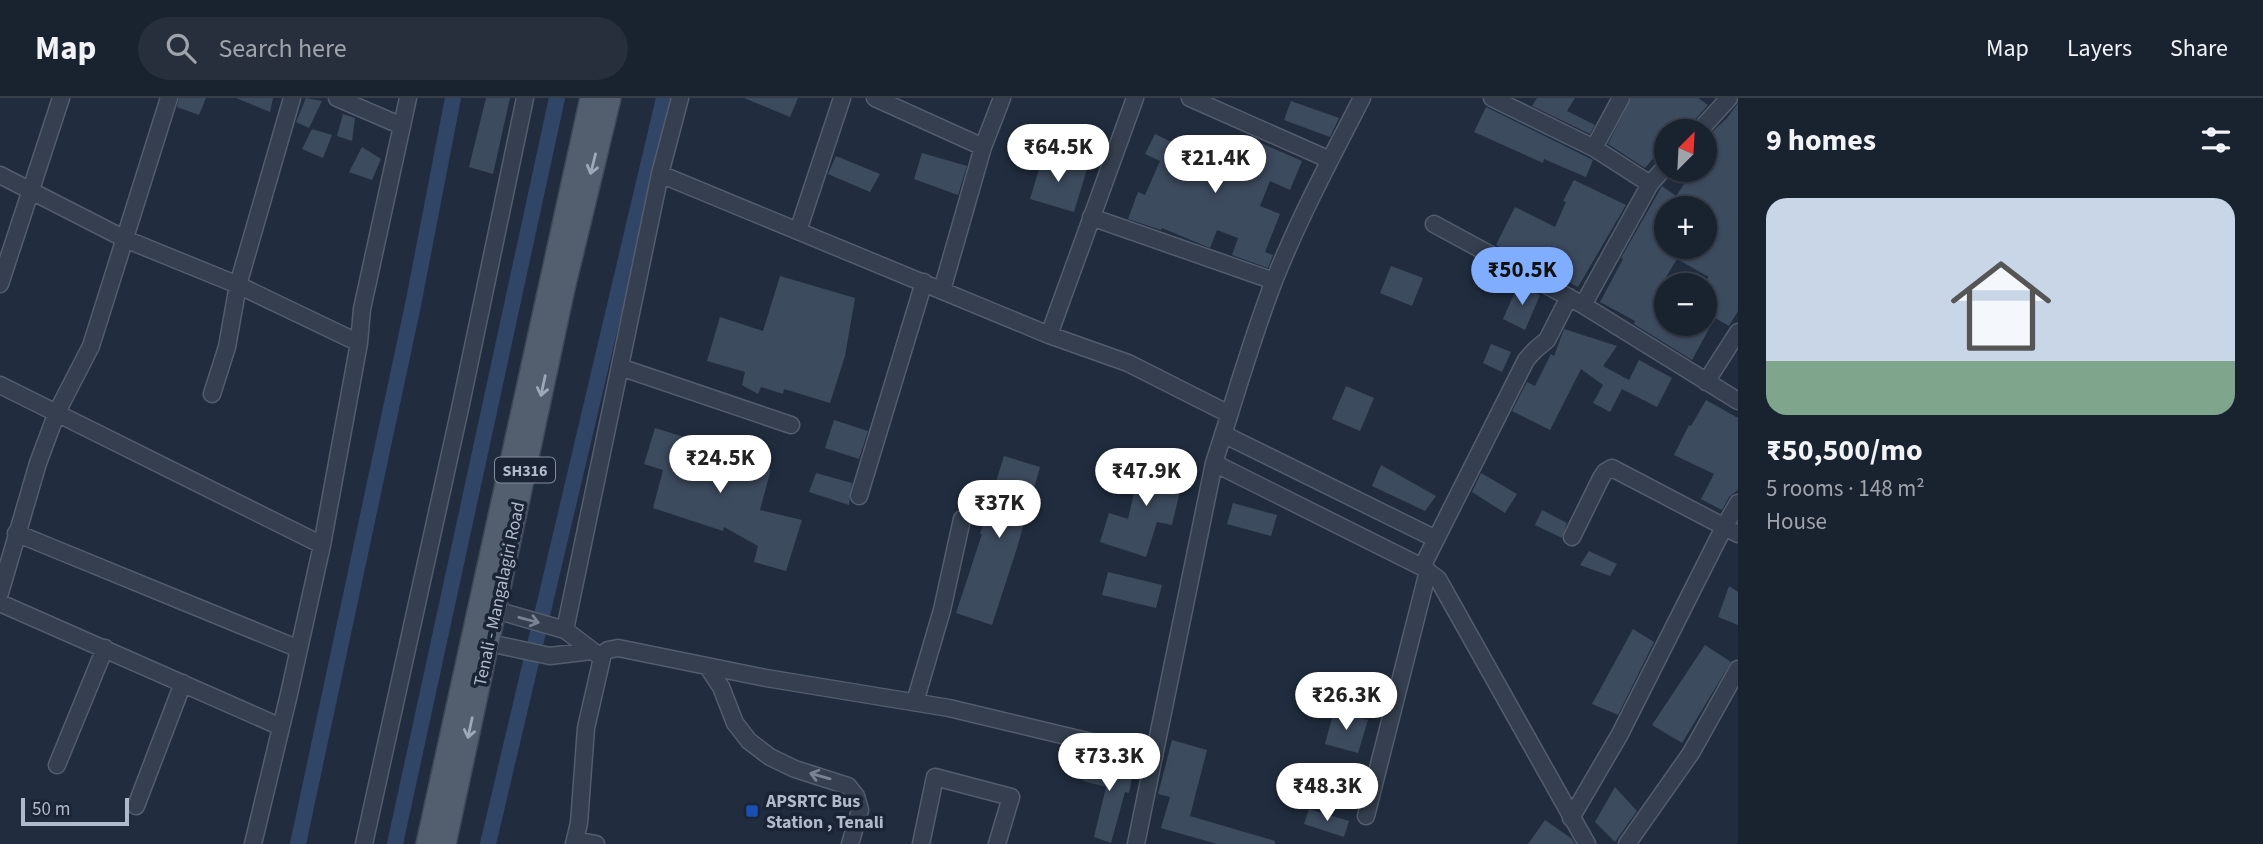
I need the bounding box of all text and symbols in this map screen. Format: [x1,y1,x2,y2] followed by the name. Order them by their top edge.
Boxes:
[138,17,628,80] search box
[35,25,96,72] text: Map
[162,29,200,67] icon: search
[218,30,347,67] text: Search here
[1986,31,2029,66] text: Map
[2067,31,2132,66] text: Layers
[2170,31,2228,66] text: Share
[1654,119,1717,182] north arrow
[1654,119,1717,336] map controls
[1766,119,1876,162] text: 9 homes
[2197,121,2235,159] icon: filters
[1001,125,1115,184] pin: ₹64.5K
[1023,130,1093,163] text: ₹64.5K
[1158,136,1272,195] pin: ₹21.4K
[1180,141,1250,174] text: ₹21.4K
[586,152,599,175] one-way arrow
[1654,196,1717,259] button: +
[1938,243,2064,369] icon: home
[1465,248,1579,307] pin: ₹50.5K
[1487,253,1557,286] text: ₹50.5K
[1654,273,1717,336] button: −
[536,374,550,397] one-way arrow
[1766,429,1923,472] text: ₹50,500/mo
[663,436,777,495] pin: ₹24.5K
[685,441,755,474] text: ₹24.5K
[1089,448,1203,508] pin: ₹47.9K
[1111,454,1181,487] text: ₹47.9K
[495,458,555,482] road number: SH316
[1766,472,1925,505] text: 5 rooms · 148 m²
[958,480,1040,540] pin: ₹37K
[974,486,1024,519] text: ₹37K
[468,500,531,689] street label: Tenali - Mangalagiri Road
[1766,505,1827,538] text: House
[518,615,540,628] one-way arrow
[1289,672,1403,732] pin: ₹26.3K
[1311,678,1381,711] text: ₹26.3K
[463,716,476,739] one-way arrow
[1052,734,1166,793] pin: ₹73.3K
[1074,739,1144,772] text: ₹73.3K
[1270,764,1384,823] pin: ₹48.3K
[809,769,832,782] one-way arrow
[1292,769,1362,802] text: ₹48.3K
[765,789,884,835] place label: APSRTC Bus Station , Tenali
[21,795,130,827] scale bar
[32,796,70,823] text: 50 m
[744,803,760,819] marker: APSRTC Bus Station , Tenali

